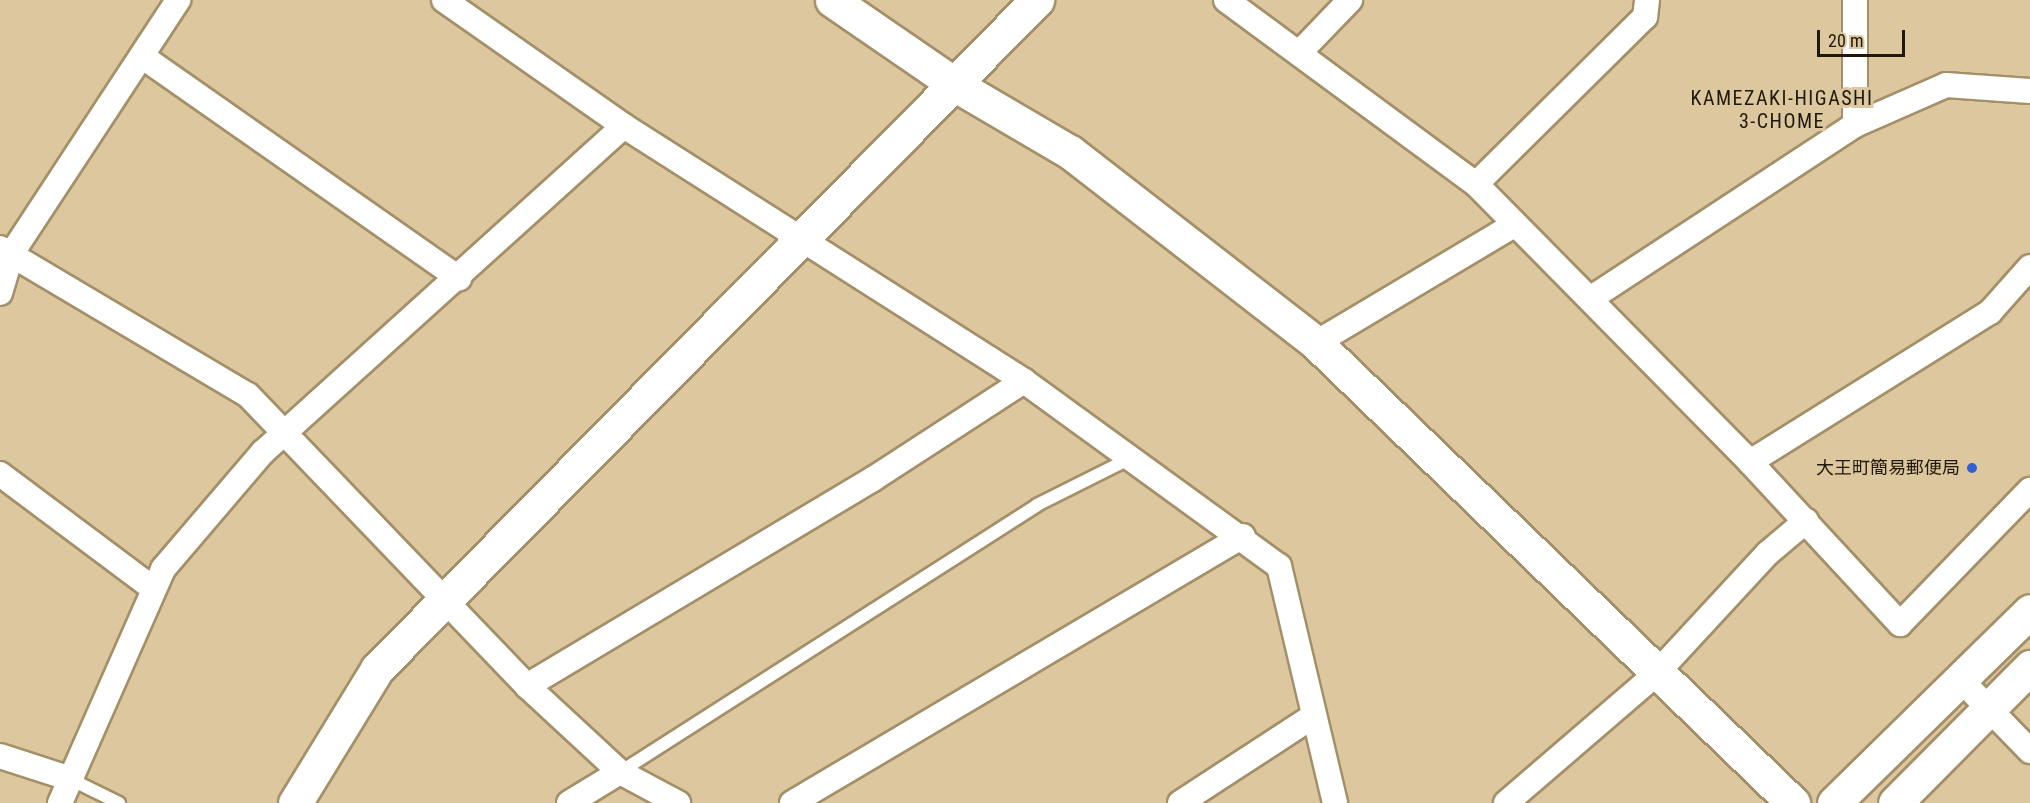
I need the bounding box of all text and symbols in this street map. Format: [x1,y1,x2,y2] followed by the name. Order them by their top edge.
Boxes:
[1820,18,1908,56] scale bar
[1828,30,1863,51] text: 20 m
[1690,87,1874,134] district label: KAMEZAKI-HIGASHI 3-CHOME
[1816,457,1960,479] place label: 大王町簡易郵便局
[1965,461,1979,475] marker: 大王町簡易郵便局

